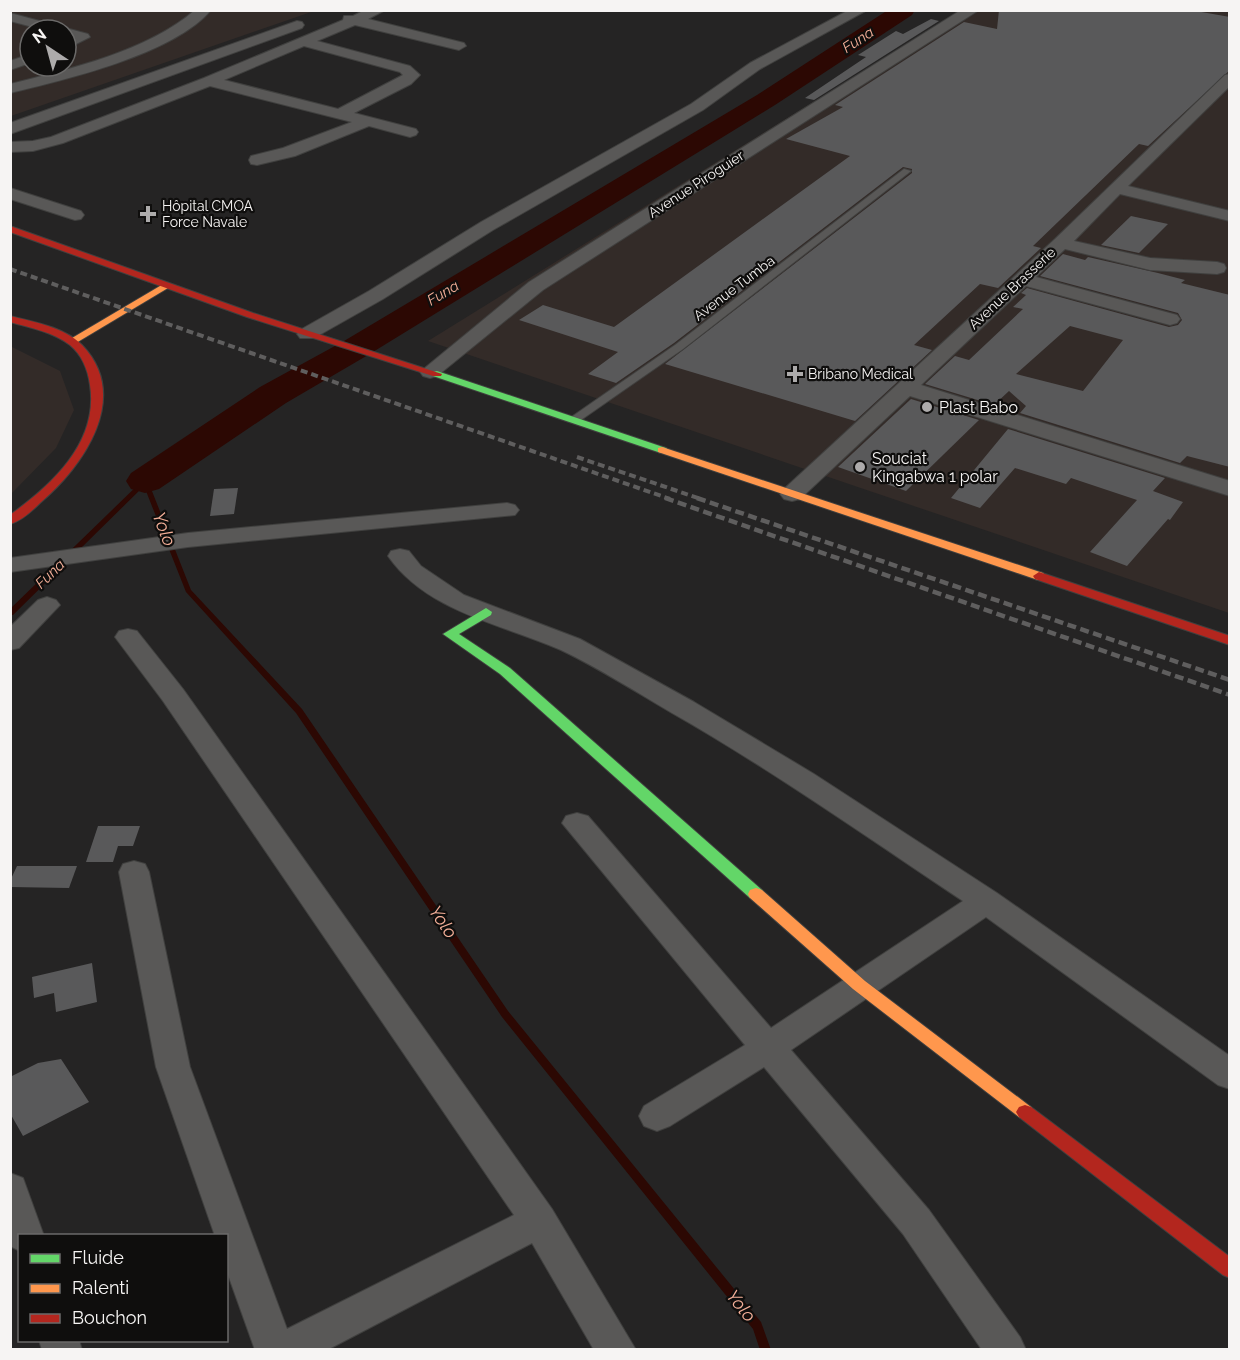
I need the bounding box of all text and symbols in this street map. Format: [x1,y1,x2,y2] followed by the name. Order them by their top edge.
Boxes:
[18,18,78,78] north arrow
[839,23,877,57] water label: Funa
[29,25,50,48] text: N
[645,147,747,221] street label: Avenue Piroguier
[162,198,254,230] place label: Hôpital CMOA Force Navale
[139,205,157,223] marker: Hôpital CMOA Force Navale
[965,244,1059,332] street label: Avenue Brasserie
[690,252,778,324] street label: Avenue Tumba
[424,277,462,309] water label: Funa
[786,365,804,383] marker: Bribano Medical
[808,366,913,382] place label: Bribano Medical
[939,398,1018,417] place label: Plast Babo
[920,400,934,414] marker: Plast Babo
[872,449,998,486] place label: Souciat Kingabwa 1 polar
[853,460,867,474] marker: Souciat Kingabwa 1 polar
[148,509,180,549] water label: Yolo
[32,556,68,592] water label: Funa
[425,901,462,942] water label: Yolo
[18,1234,228,1342] legend
[72,1247,124,1268] text: Fluide
[72,1277,129,1298] text: Ralenti
[722,1286,760,1326] water label: Yolo
[72,1307,147,1328] text: Bouchon

